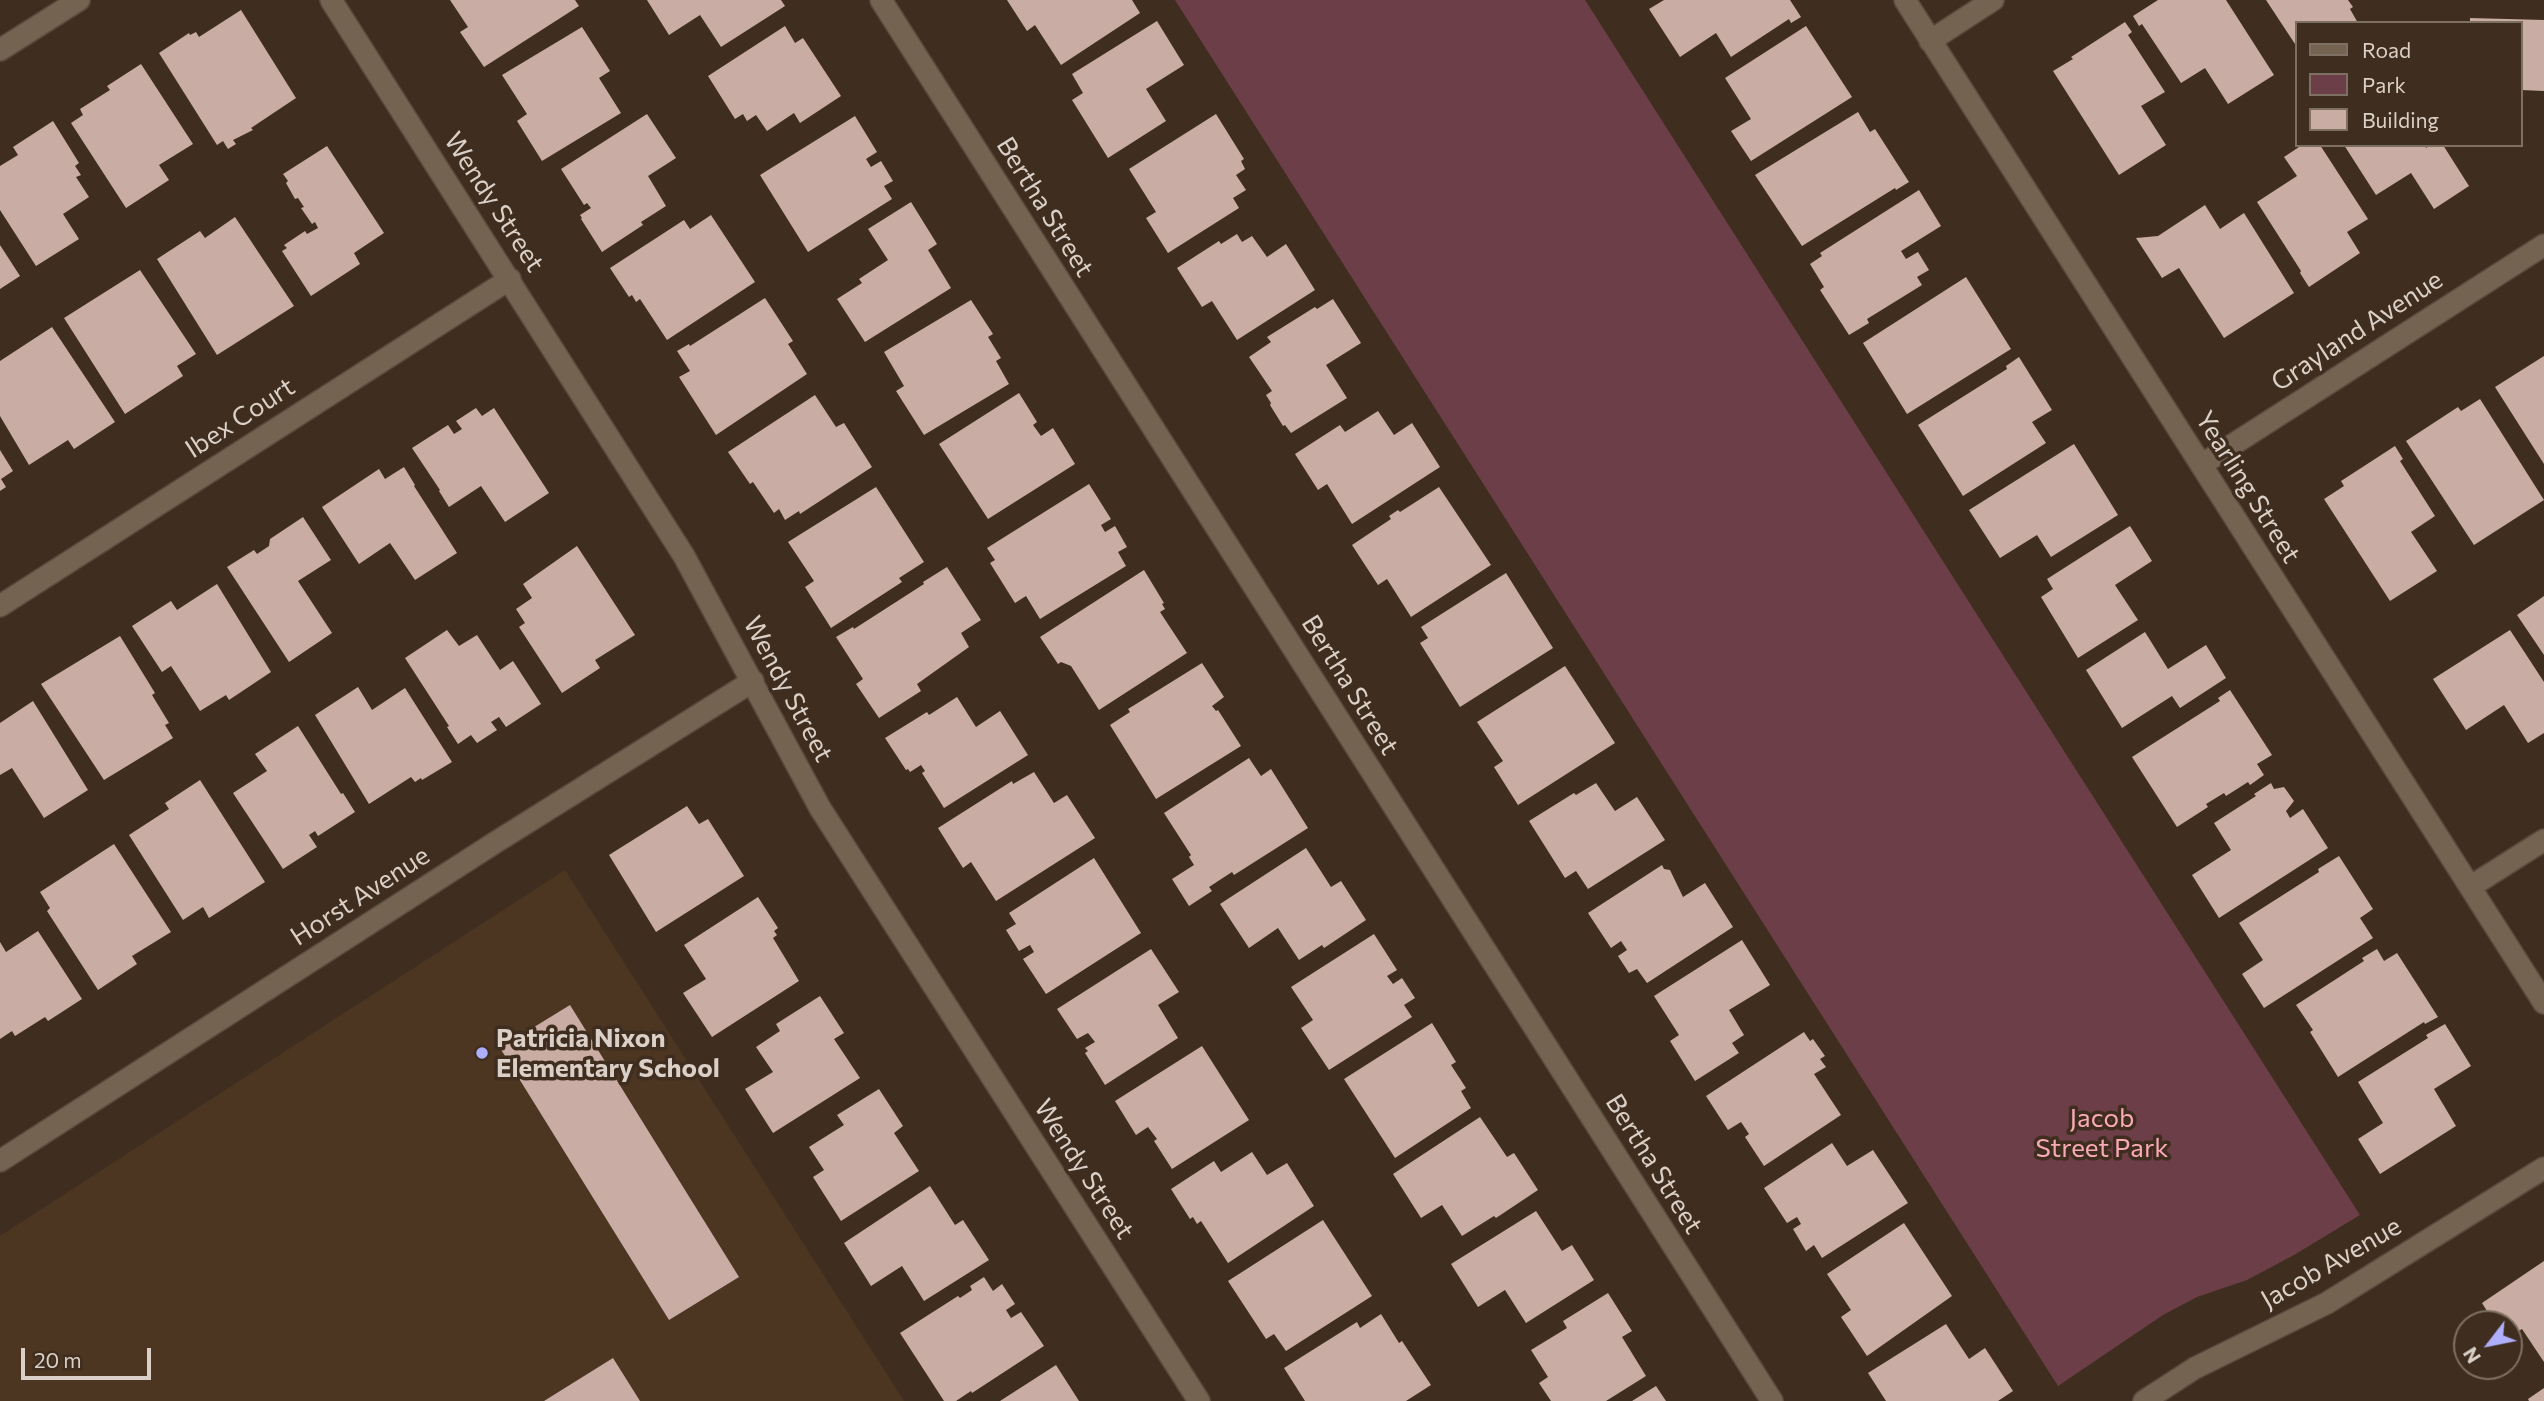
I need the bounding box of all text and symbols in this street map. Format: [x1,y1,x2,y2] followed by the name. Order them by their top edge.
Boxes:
[2296,21,2523,147] legend
[2362,37,2411,62] text: Road
[2362,72,2406,97] text: Park
[2362,107,2439,132] text: Building
[437,126,551,278] street label: Wendy Street
[990,132,1100,282] street label: Bertha Street
[2266,264,2448,398] street label: Grayland Avenue
[179,371,301,465] street label: Ibex Court
[2189,405,2307,569] street label: Yearling Street
[1295,610,1405,760] street label: Bertha Street
[737,611,839,767] street label: Wendy Street
[285,840,435,952] street label: Horst Avenue
[496,1022,720,1084] place label: Patricia Nixon Elementary School
[474,1045,490,1061] marker: Patricia Nixon Elementary School
[1599,1089,1709,1239] street label: Bertha Street
[1027,1093,1141,1245] street label: Wendy Street
[2036,1102,2168,1164] park label: Jacob Street Park
[2255,1210,2407,1316] street label: Jacob Avenue
[2453,1310,2523,1380] north arrow
[24,1334,154,1378] scale bar
[2458,1343,2485,1367] text: N
[34,1347,82,1372] text: 20 m

